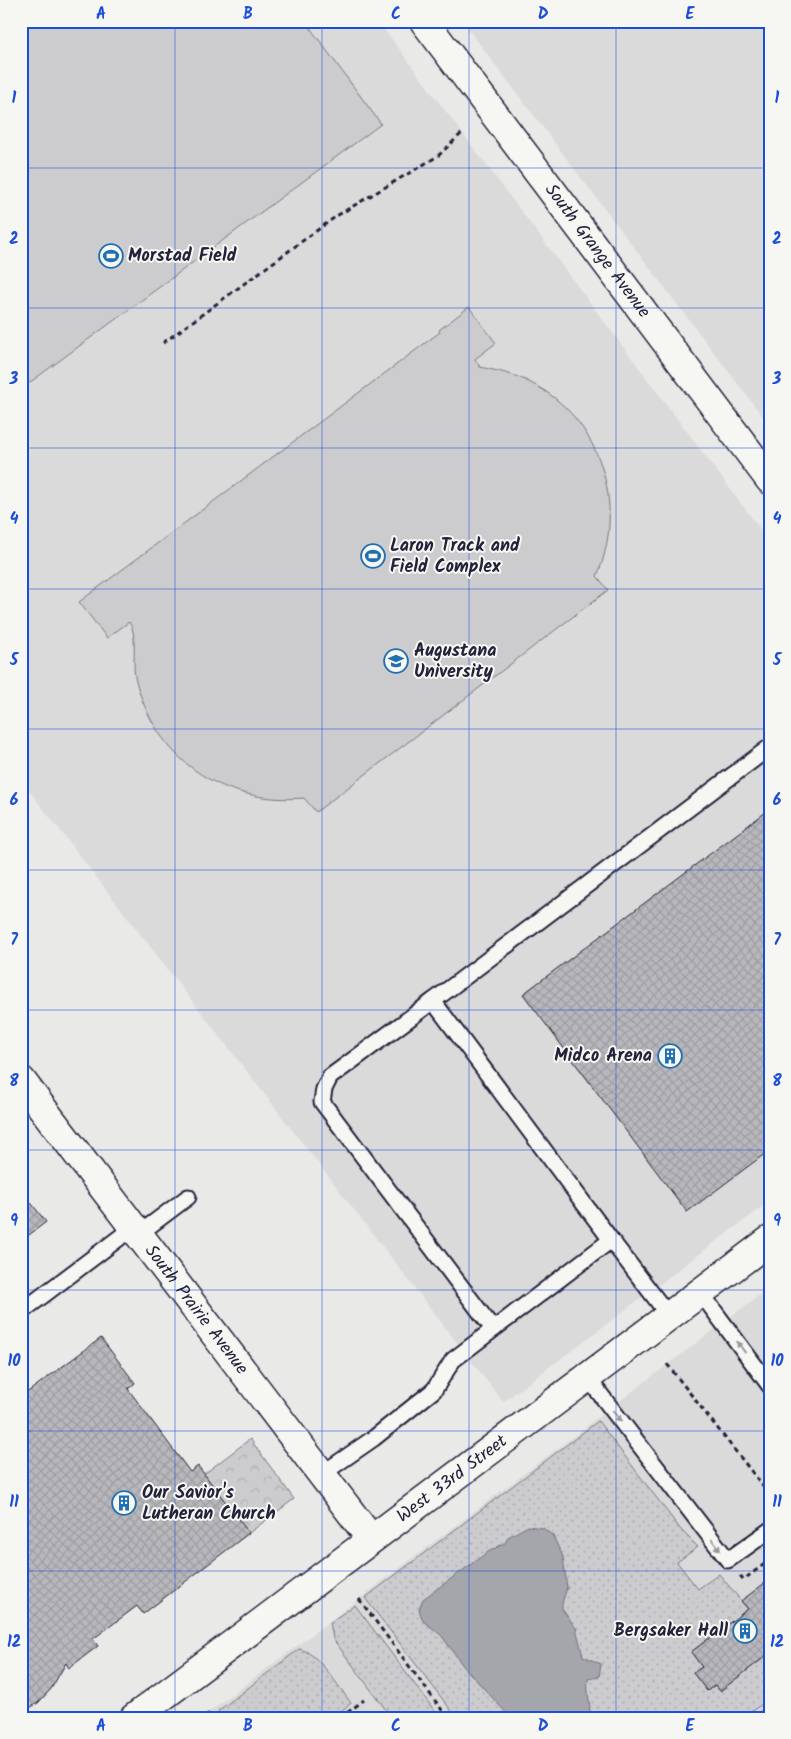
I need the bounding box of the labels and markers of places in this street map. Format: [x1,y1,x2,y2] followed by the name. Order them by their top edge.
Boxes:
[128,242,237,271] place label: Morstad Field
[98,243,124,269] sports icon: Morstad Field
[390,532,520,582] place label: Laron Track and Field Complex
[360,543,386,569] sports icon: Laron Track and Field Complex
[414,637,496,687] place label: Augustana University
[383,648,409,674] school or university icon: Augustana University
[554,1042,652,1071] place label: Midco Arena
[657,1043,683,1069] building icon: Midco Arena
[142,1479,276,1529] place label: Our Savior's Lutheran Church
[111,1490,137,1516] building icon: Our Savior's Lutheran Church
[614,1617,728,1646] place label: Bergsaker Hall
[732,1618,758,1644] building icon: Bergsaker Hall

